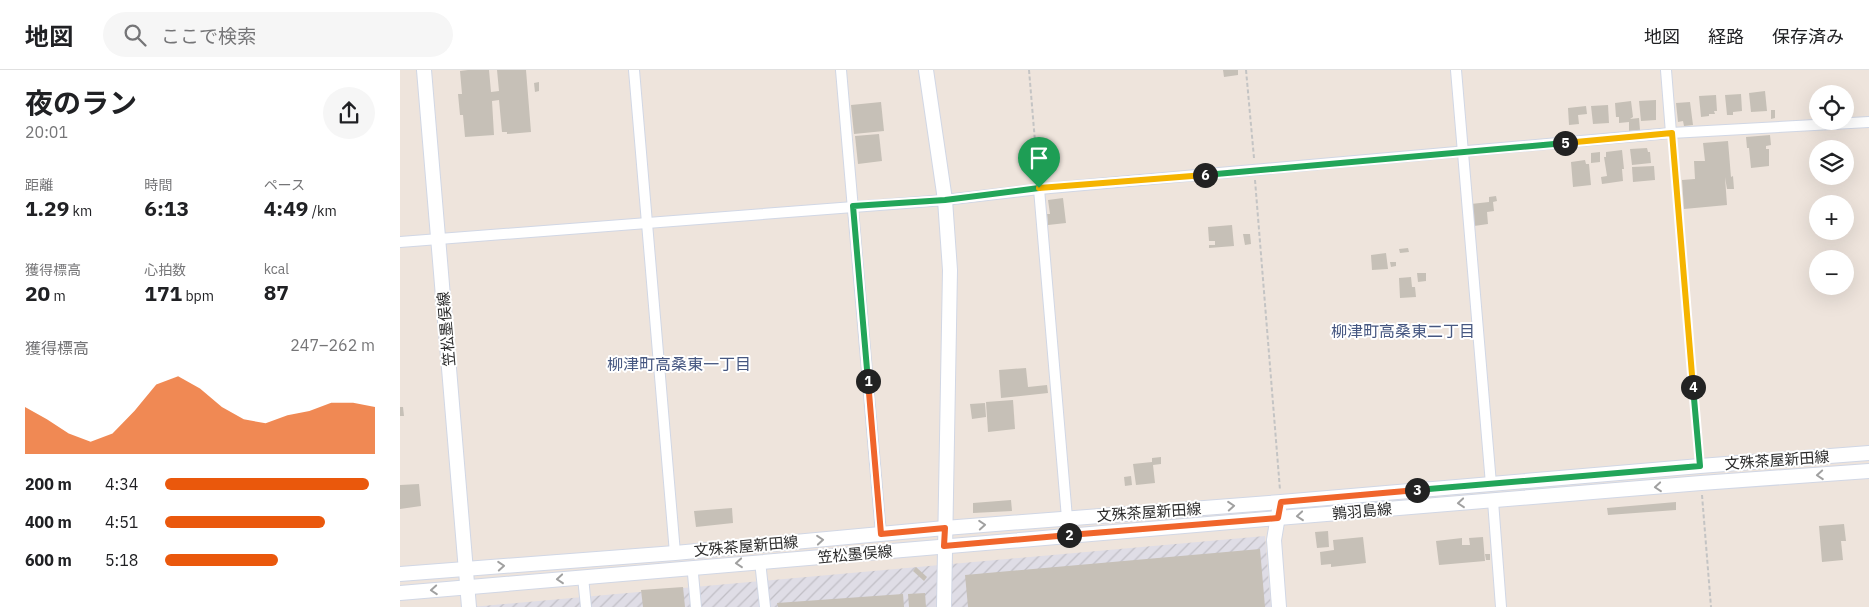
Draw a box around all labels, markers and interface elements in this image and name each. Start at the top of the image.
search box [103,12,453,57]
text: 地図 [25,20,73,52]
icon: search [121,21,149,49]
text: ここで検索 [161,24,256,48]
text: 地図 [1644,25,1680,48]
text: 経路 [1708,25,1744,48]
text: 保存済み [1772,25,1844,48]
text: 夜のラン [25,84,137,121]
map controls [1809,85,1854,295]
button: locate [1809,85,1854,130]
button: share [323,87,375,139]
text: 20:01 [25,122,68,142]
pin: 5 [1552,130,1578,156]
text: 5 [1561,134,1570,152]
pin [1018,137,1060,188]
button: layers [1809,140,1854,185]
icon: arrive [1025,144,1053,172]
pin: 6 [1192,162,1218,188]
text: 6 [1201,166,1210,184]
text: 距離 [25,176,53,194]
text: 時間 [144,176,172,194]
text: ペース [264,176,305,194]
text: 1.29 [25,194,69,222]
text: 6:13 [144,194,189,222]
text: 4:49 [264,194,308,222]
button: + [1809,195,1854,240]
text: km [69,202,92,220]
text: /km [308,202,337,220]
button: − [1809,250,1854,295]
text: kcal [264,260,289,278]
text: 獲得標高 [25,261,81,279]
text: 心拍数 [144,261,186,279]
text: 87 [264,278,289,306]
text: 20 [25,279,50,307]
text: 171 [144,279,182,307]
text: m [50,287,66,305]
text: bpm [182,287,214,305]
street label: 笠松墨俣線 [433,291,459,367]
district label: 柳津町高桑東二丁目 [1331,321,1475,341]
text: 247–262 m [290,335,375,355]
text: 獲得標高 [25,338,89,358]
district label: 柳津町高桑東一丁目 [607,354,751,374]
pin: 1 [856,368,880,394]
text: 1 [864,372,873,390]
pin: 4 [1680,374,1706,400]
text: 4 [1689,378,1698,396]
street label: 文殊茶屋新田線 [1724,447,1830,473]
one-way arrow [1816,469,1824,480]
text: 200 m [25,474,72,494]
text: 4:34 [105,474,138,494]
pin: 3 [1404,478,1430,502]
text: 3 [1413,481,1422,499]
one-way arrow [1654,481,1662,492]
one-way arrow [1457,497,1465,508]
street label: 文殊茶屋新田線 [1096,499,1202,525]
street label: 鶉羽島線 [1331,499,1393,523]
one-way arrow [1227,501,1235,512]
one-way arrow [1295,510,1303,521]
text: 400 m [25,512,72,532]
text: 4:51 [105,512,138,532]
one-way arrow [978,520,986,531]
pin: 2 [1056,522,1082,548]
text: 2 [1065,526,1074,544]
street label: 文殊茶屋新田線 [693,532,799,560]
one-way arrow [816,534,824,545]
street label: 笠松墨俣線 [817,541,893,567]
text: 600 m [25,550,72,570]
text: 5:18 [105,550,138,570]
one-way arrow [735,557,743,568]
one-way arrow [497,561,505,572]
one-way arrow [555,573,563,584]
one-way arrow [429,585,437,596]

